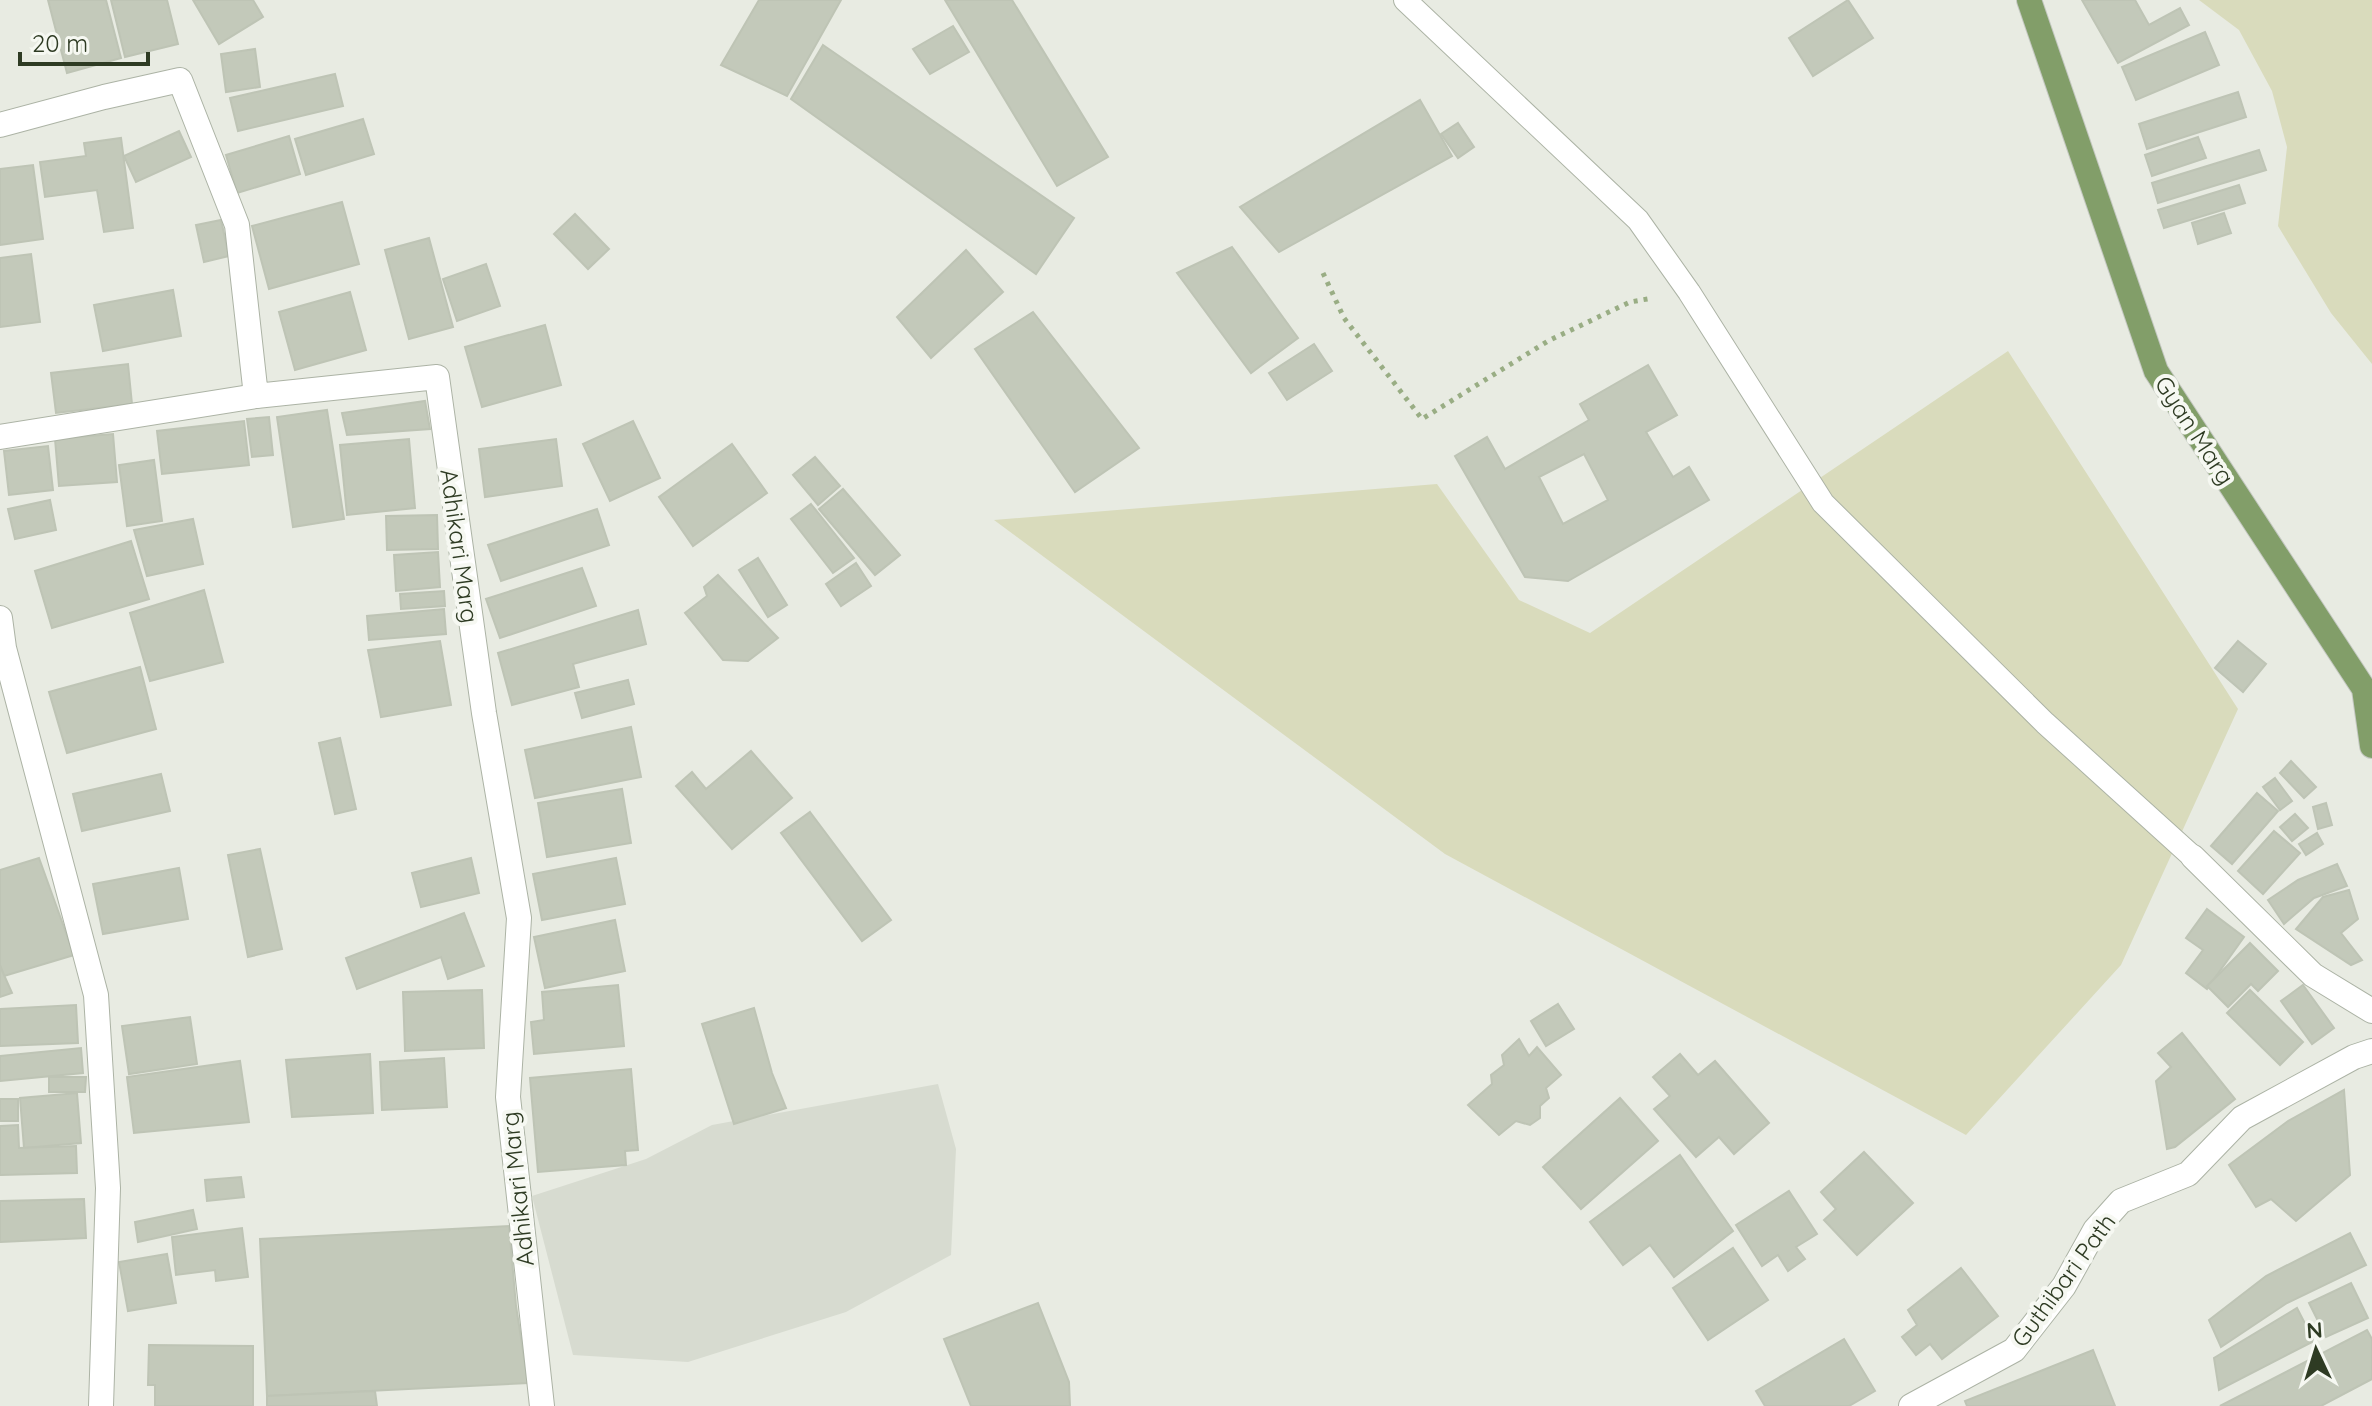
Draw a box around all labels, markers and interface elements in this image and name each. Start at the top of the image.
scale bar [20,16,148,66]
text: 20 m [32,28,88,58]
street label: Gyan Marg [2149,370,2241,490]
street label: Adhikari Marg [434,467,486,625]
street label: Adhikari Marg [494,1110,540,1268]
street label: Guthibari Path [2004,1207,2122,1353]
north arrow [2276,1310,2356,1390]
text: N [2306,1316,2324,1345]

